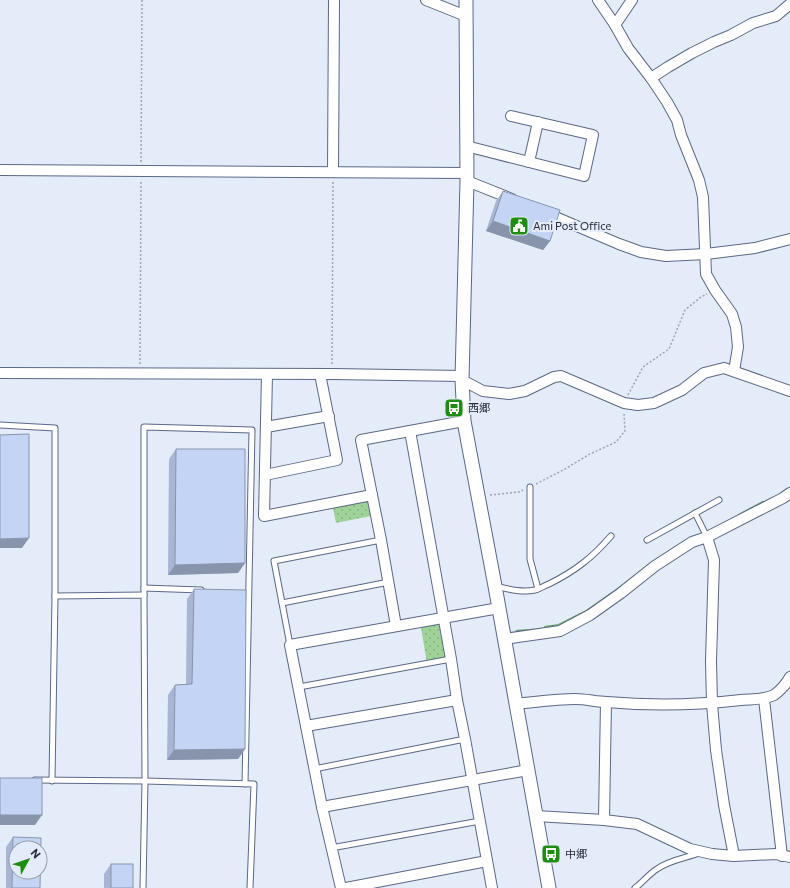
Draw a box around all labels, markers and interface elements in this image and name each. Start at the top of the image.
public building icon: Ami Post Office [508,215,530,237]
place label: Ami Post Office [533,219,612,232]
bus stop icon: 西郷 [443,397,465,419]
place label: 西郷 [468,401,490,414]
north arrow [8,840,48,880]
bus stop icon: 中郷 [540,843,562,865]
text: N [28,846,44,861]
place label: 中郷 [565,847,587,860]

